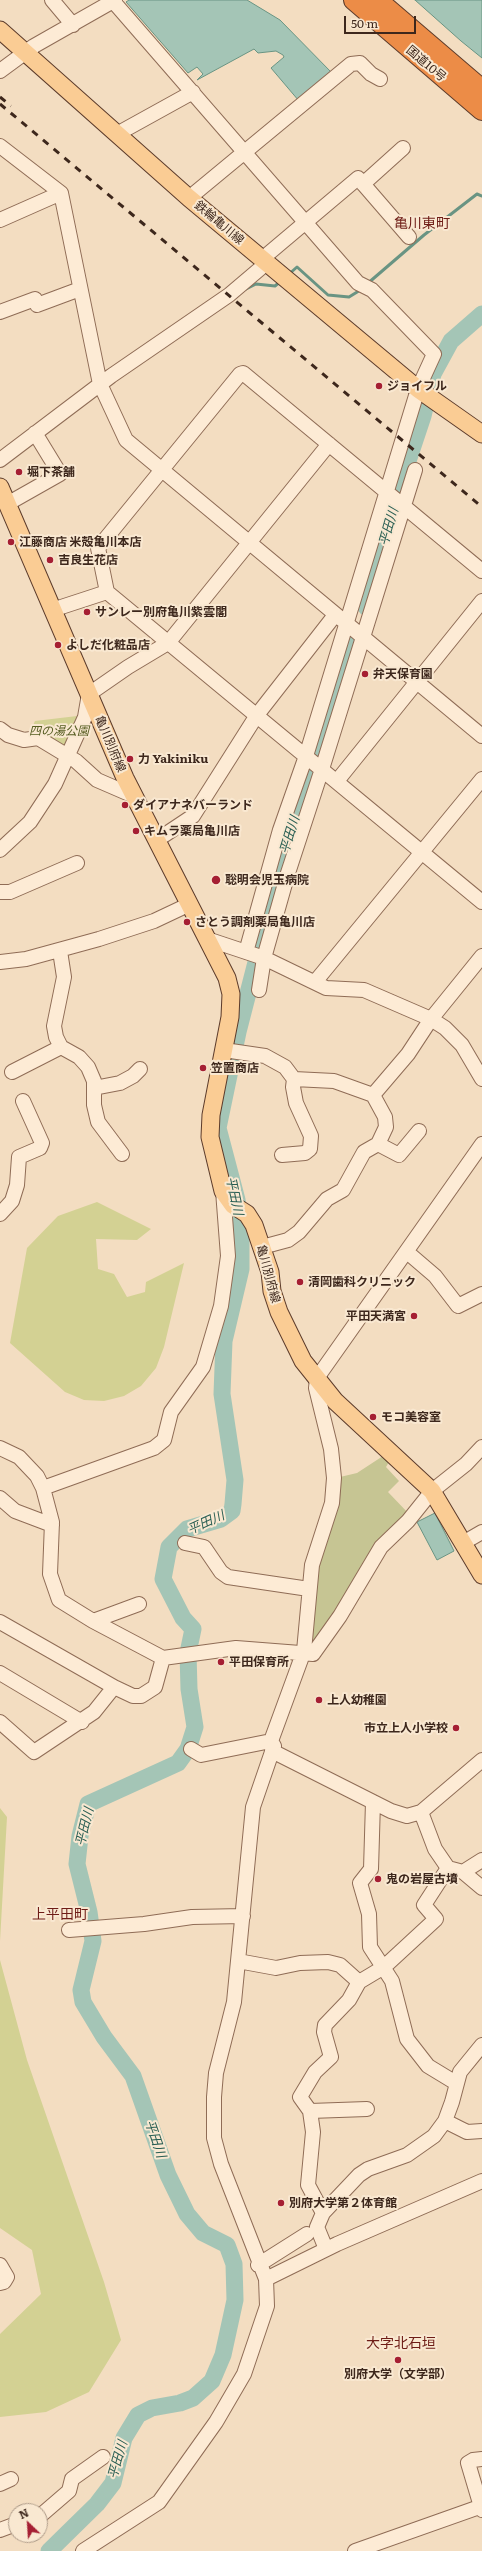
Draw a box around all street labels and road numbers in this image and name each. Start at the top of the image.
street label: 国道10号 [403,43,449,85]
street label: 鉄輪亀川線 [191,198,247,248]
street label: 亀川別府線 [92,714,128,774]
street label: 亀川別府線 [253,1243,283,1305]

